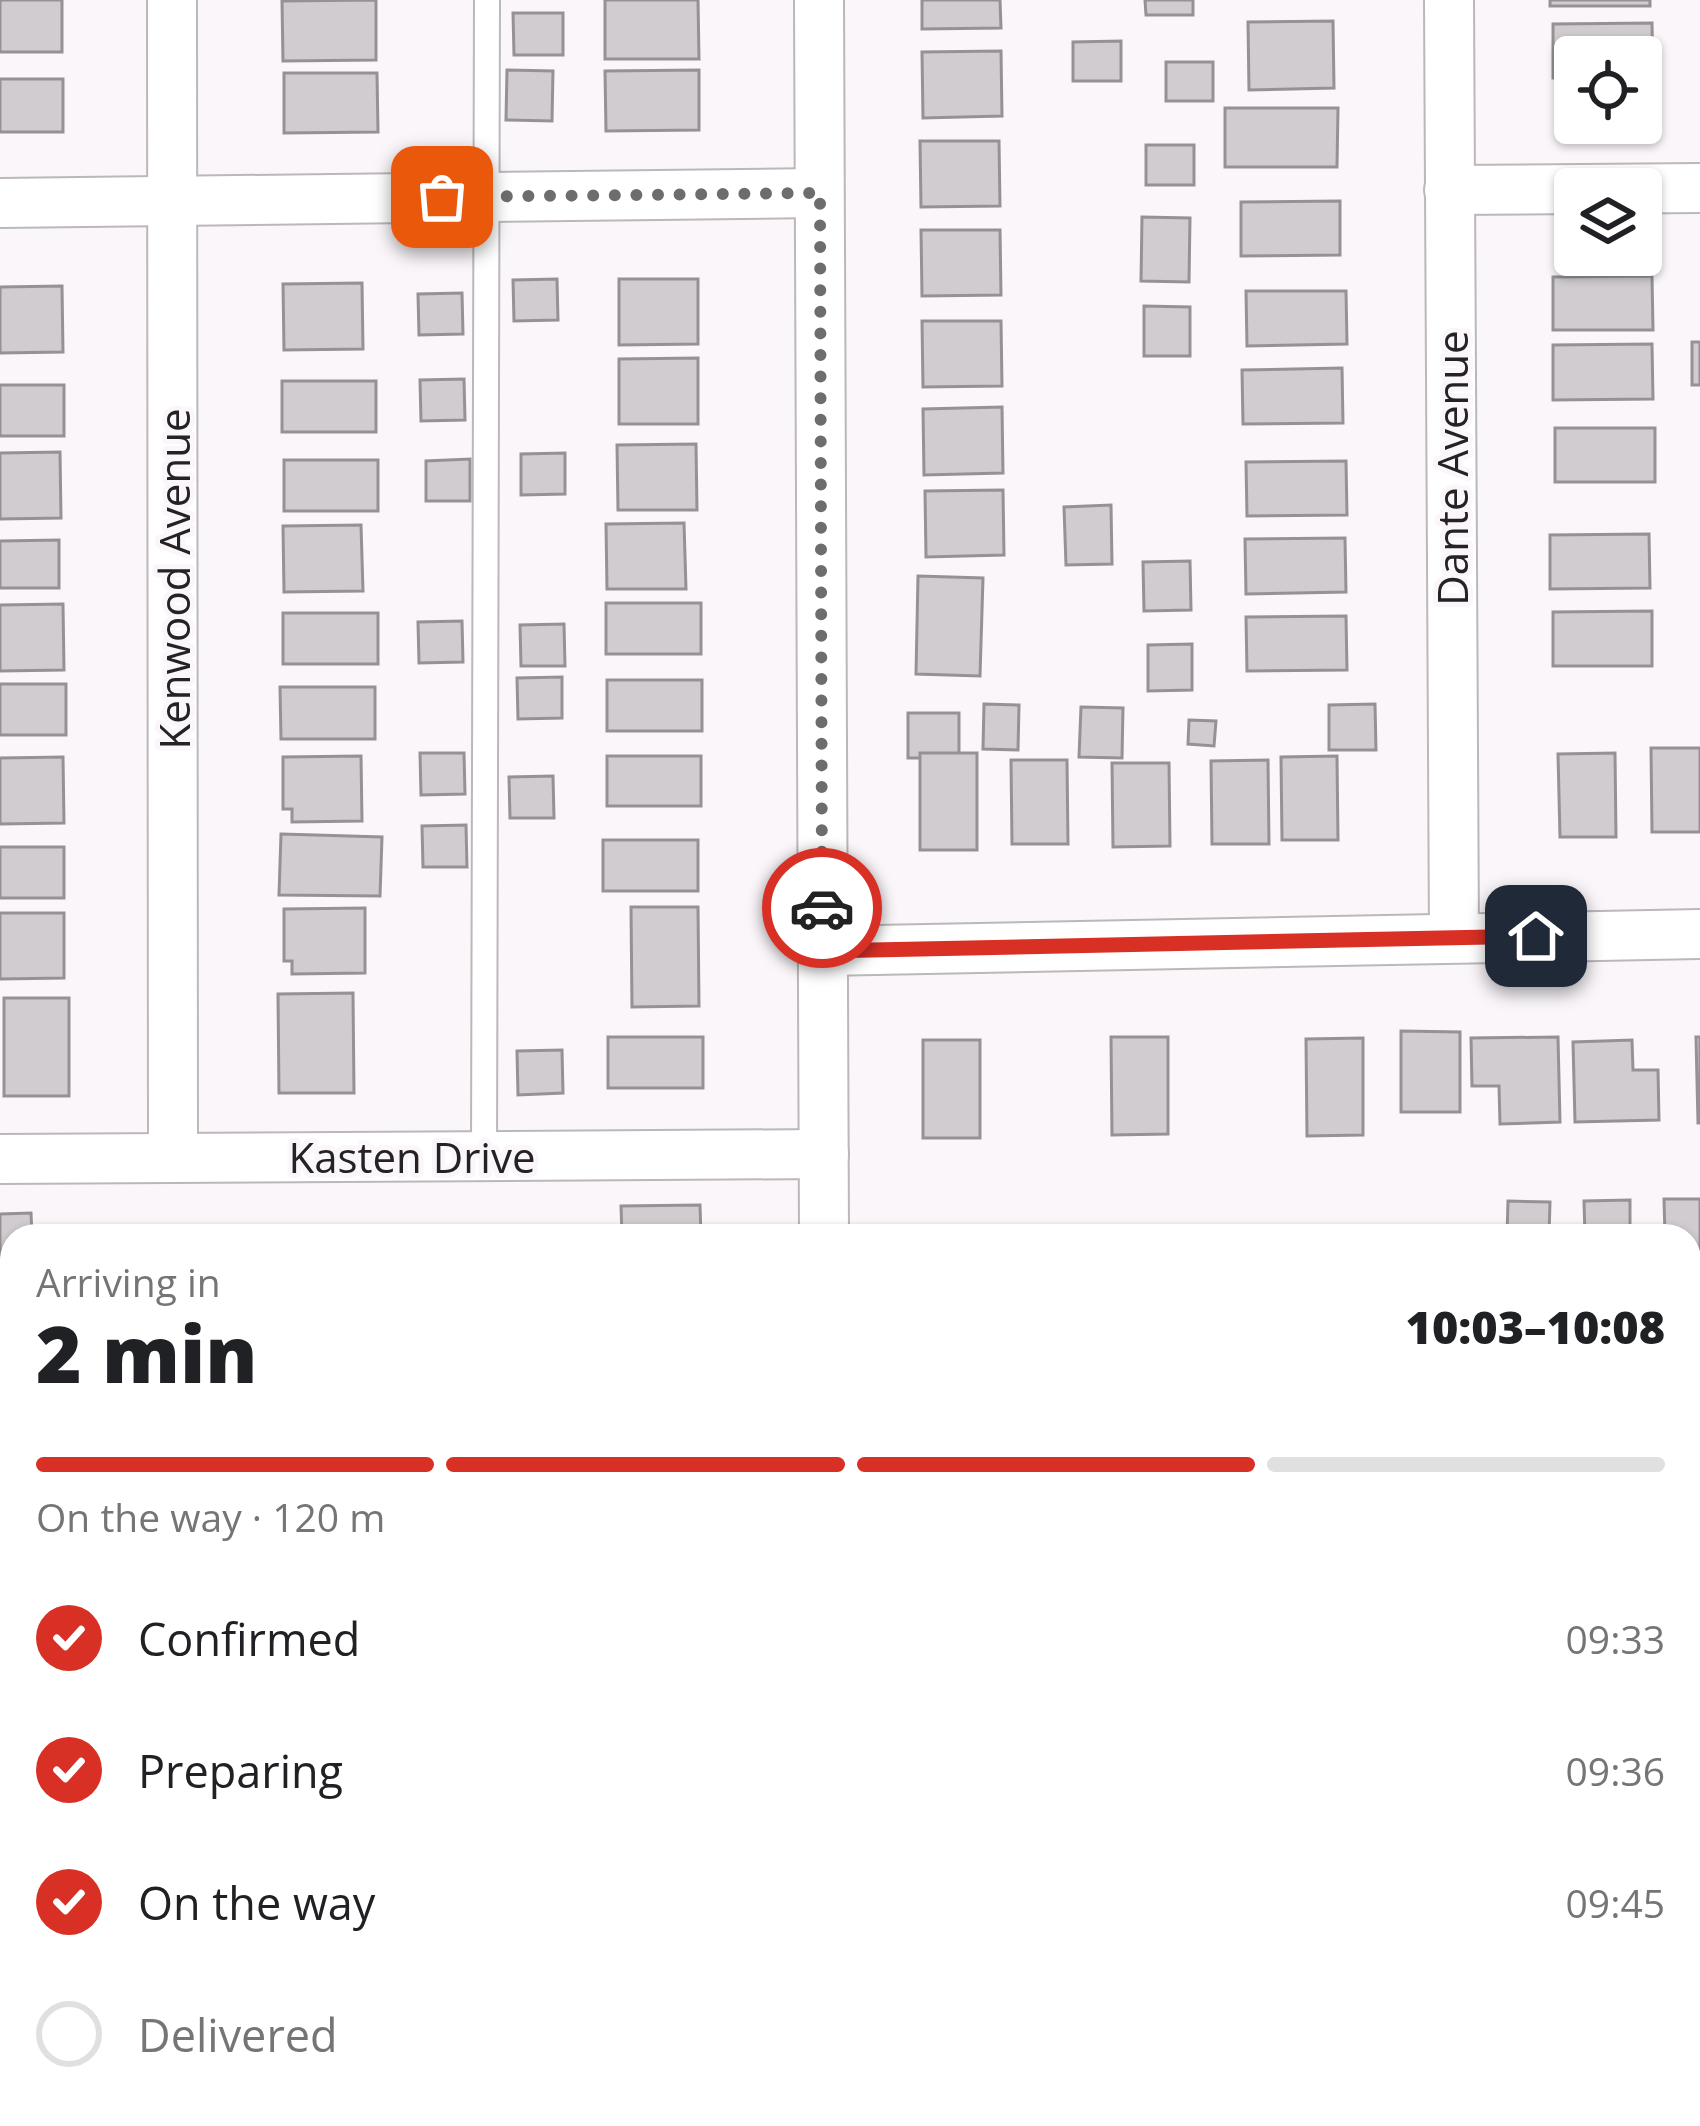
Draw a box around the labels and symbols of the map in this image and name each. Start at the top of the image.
pin [391,146,493,248]
street label: Dante Avenue [1423,330,1480,606]
street label: Kenwood Avenue [145,409,202,749]
courier [762,848,882,968]
pin [1485,885,1587,987]
street label: Kasten Drive [288,1128,536,1185]

